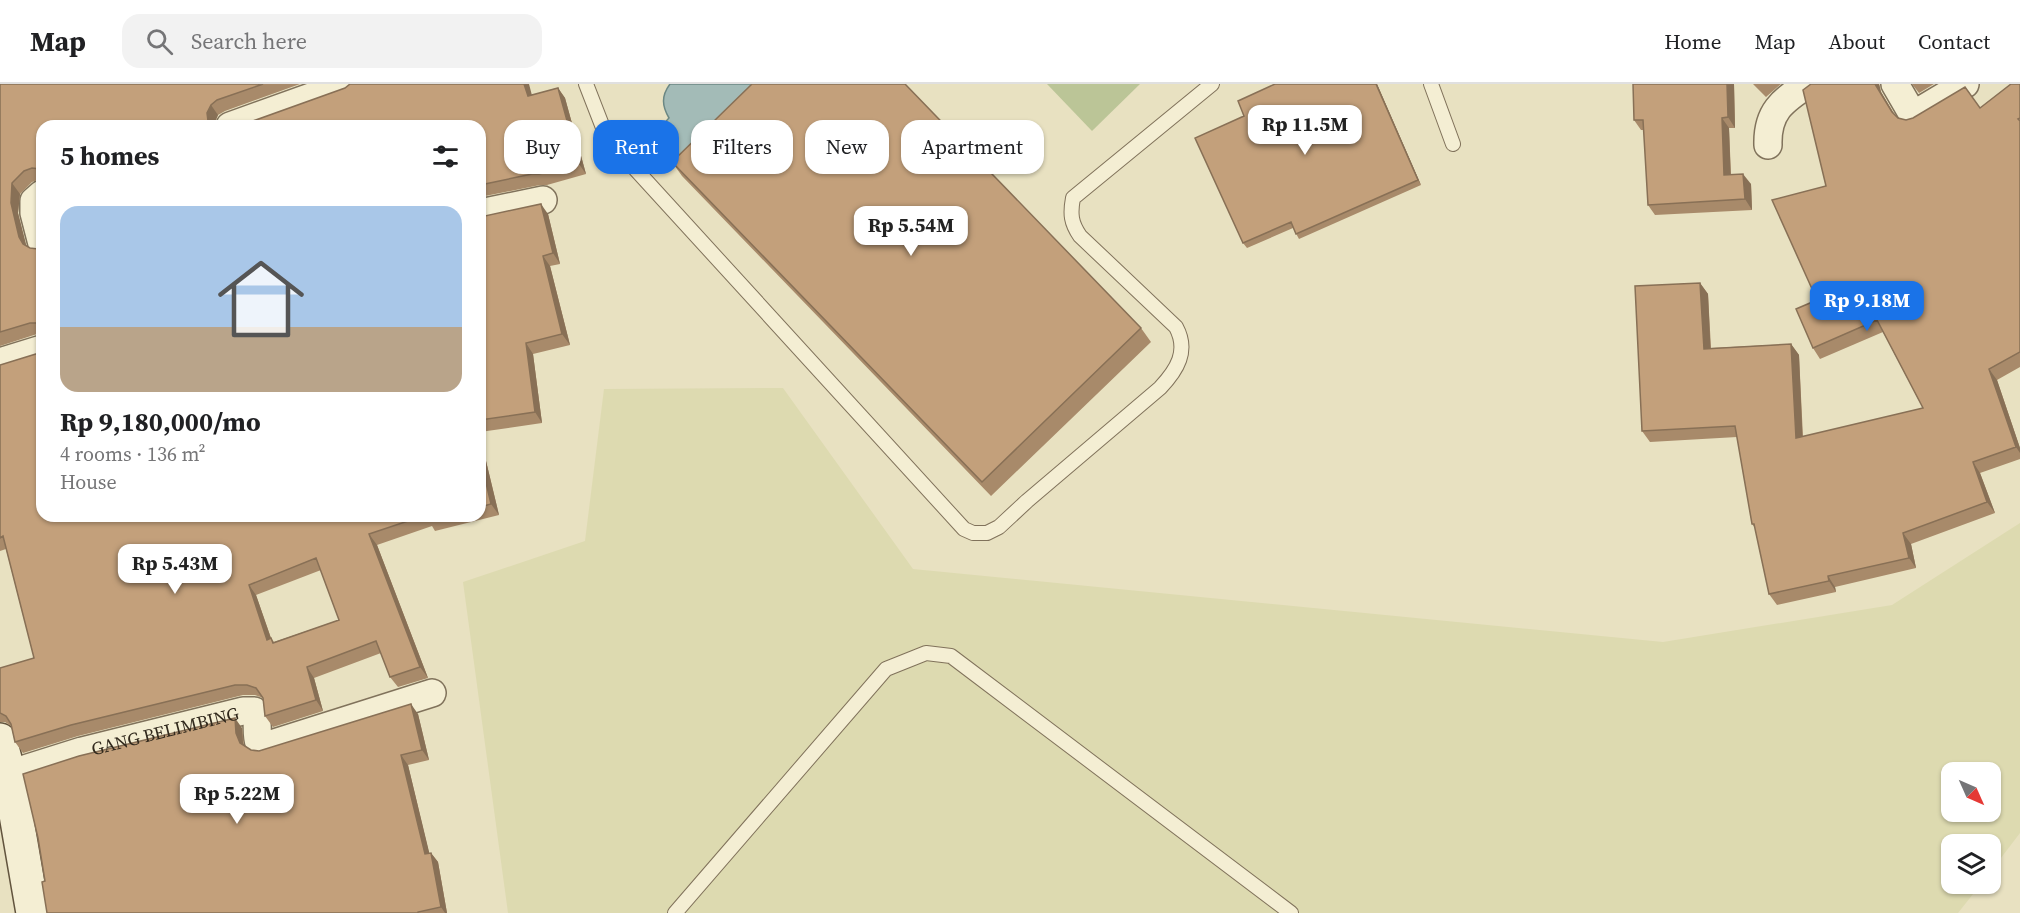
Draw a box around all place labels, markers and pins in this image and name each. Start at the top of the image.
pin: Rp 11.5M [1243,105,1367,156]
pin: Rp 5.54M [849,206,973,257]
pin: Rp 9.18M [1805,281,1929,332]
pin: Rp 5.43M [113,544,237,595]
pin: Rp 5.22M [175,774,299,825]

